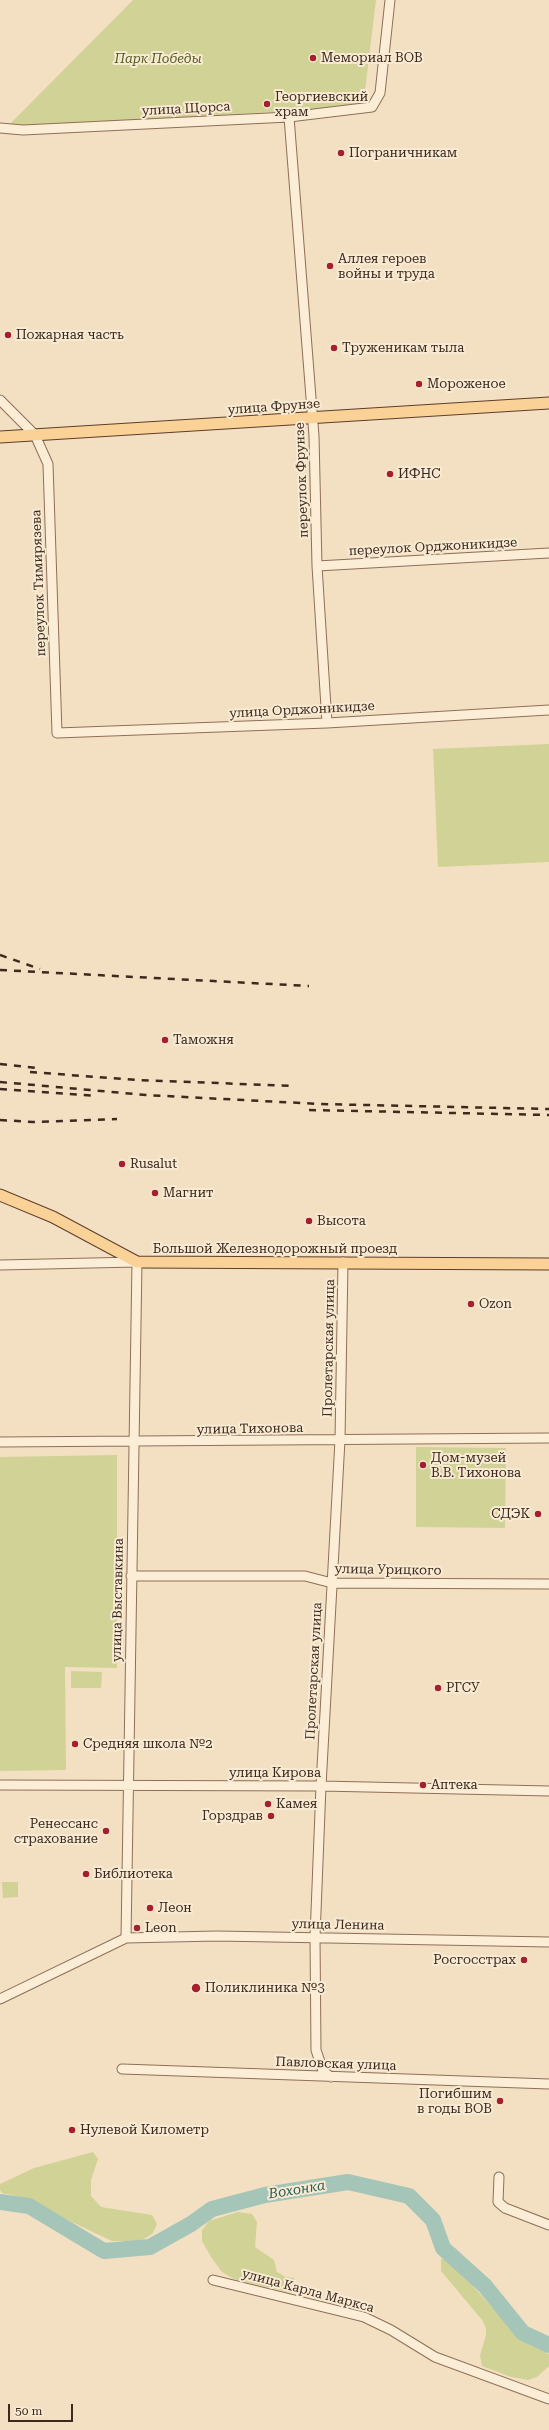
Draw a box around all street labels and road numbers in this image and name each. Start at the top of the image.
street label: улица Щорса [141,99,231,119]
street label: улица Фрунзе [227,396,321,418]
street label: переулок Фрунзе [292,422,312,538]
street label: переулок Тимирязева [29,509,49,657]
street label: переулок Орджоникидзе [348,535,518,559]
street label: улица Орджоникидзе [229,698,375,722]
street label: Большой Железнодорожный проезд [153,1241,397,1257]
street label: Пролетарская улица [320,1279,338,1417]
street label: улица Тихонова [197,1420,303,1438]
street label: улица Выставкина [109,1538,127,1662]
street label: улица Урицкого [334,1561,442,1579]
street label: Пролетарская улица [303,1602,325,1740]
street label: улица Кирова [229,1765,321,1781]
street label: улица Ленина [291,1916,385,1934]
street label: Павловская улица [275,2054,397,2074]
street label: улица Карла Маркса [240,2266,376,2316]

